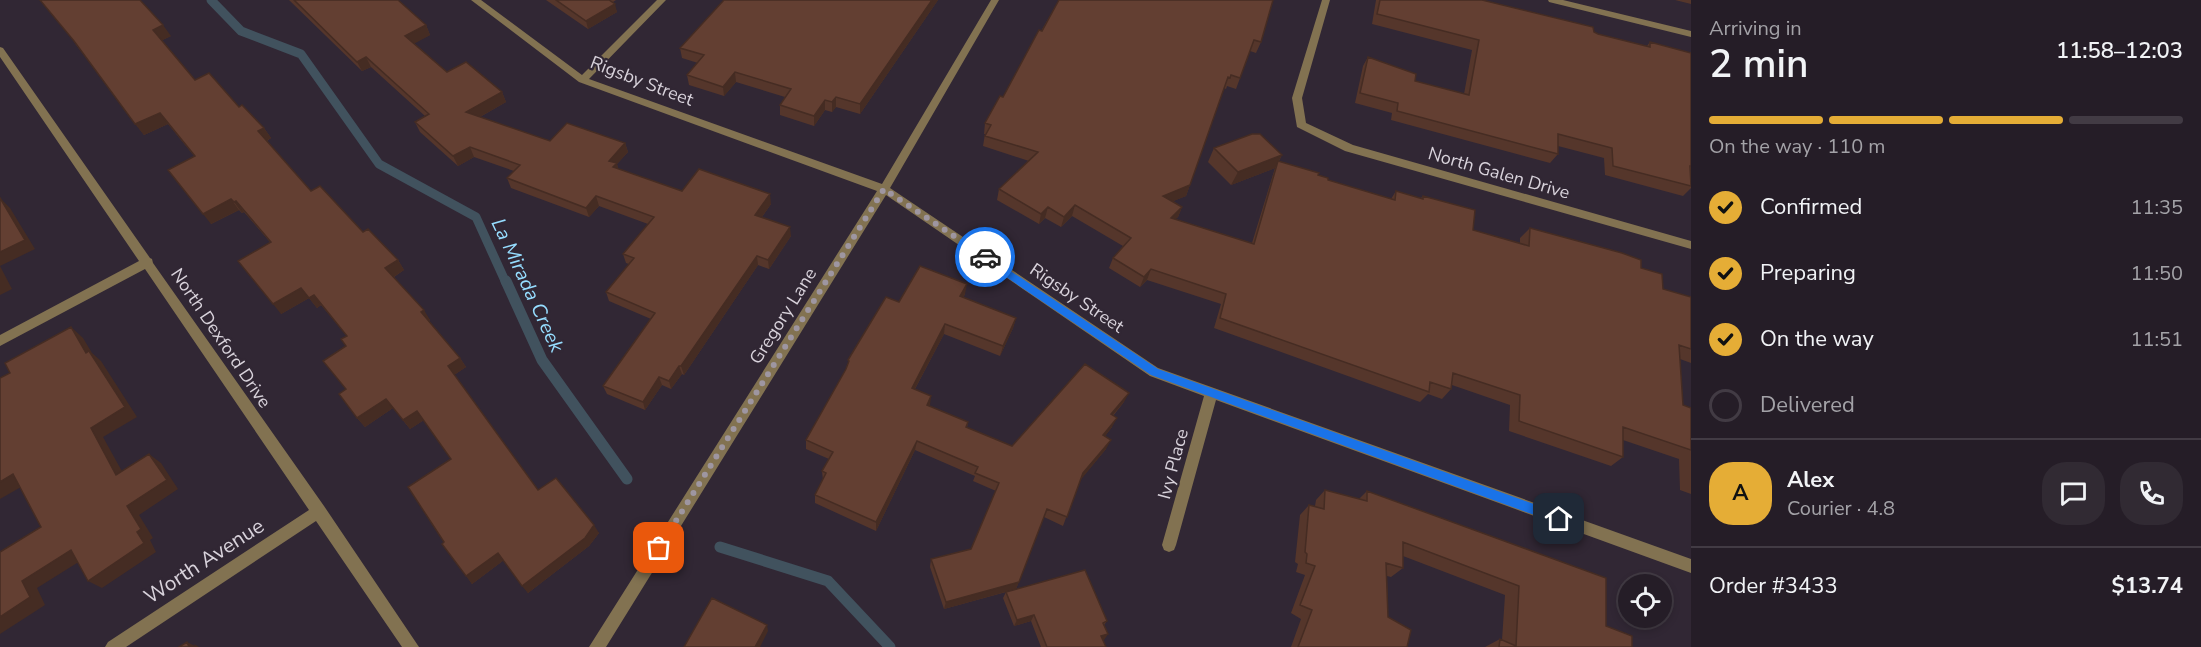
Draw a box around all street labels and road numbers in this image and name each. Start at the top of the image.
street label: Rigsby Street [587,50,698,112]
street label: North Galen Drive [1425,141,1573,205]
street label: Rigsby Street [1025,258,1129,339]
street label: North Dexford Drive [165,263,277,413]
street label: Gregory Lane [744,263,822,369]
street label: Ivy Place [1152,426,1194,502]
street label: Worth Avenue [139,512,269,610]

